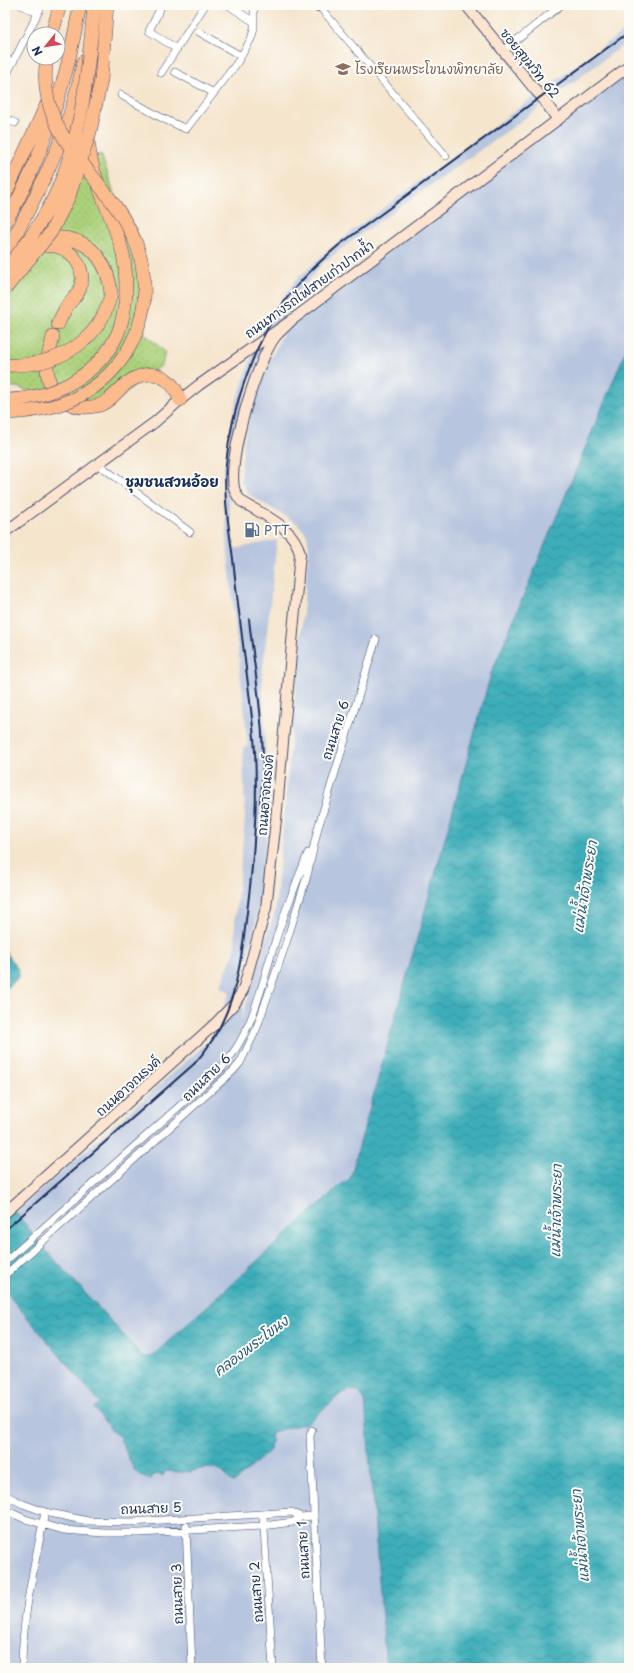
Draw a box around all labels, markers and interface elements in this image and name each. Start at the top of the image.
street label: ซอยสุขุมวิท 62 [496,24,564,102]
north arrow [26,26,66,66]
text: N [27,43,46,59]
place label: โรงเรียนพระโขนงพิทยาลัย [355,59,504,78]
school or university icon: โรงเรียนพระโขนงพิทยาลัย [334,60,352,78]
street label: ถนนทางรถไฟสายเก่าปากน้ำ [239,234,377,342]
district label: ชุมชนสวนอ้อย [125,471,219,493]
place label: PTT [264,520,290,539]
fuel station icon: PTT [243,521,261,539]
street label: ถนนสาย 6 [316,698,353,762]
street label: ถนนอาจณรงค์ [251,753,278,836]
water label: แม่น้ำเจ้าพระยา [565,838,602,935]
street label: ถนนสาย 6 [177,1049,234,1105]
street label: ถนนอาจณรงค์ [91,1051,164,1120]
water label: แม่น้ำเจ้าพระยา [542,1163,567,1258]
water label: คลองพระโขนง [209,1310,293,1381]
water label: แม่น้ำเจ้าพระยา [563,1488,594,1584]
street label: ถนนสาย 5 [120,1497,182,1518]
street label: ถนนสาย 1 [291,1520,314,1580]
street label: ถนนสาย 2 [244,1561,267,1623]
street label: ถนนสาย 3 [166,1563,187,1625]

